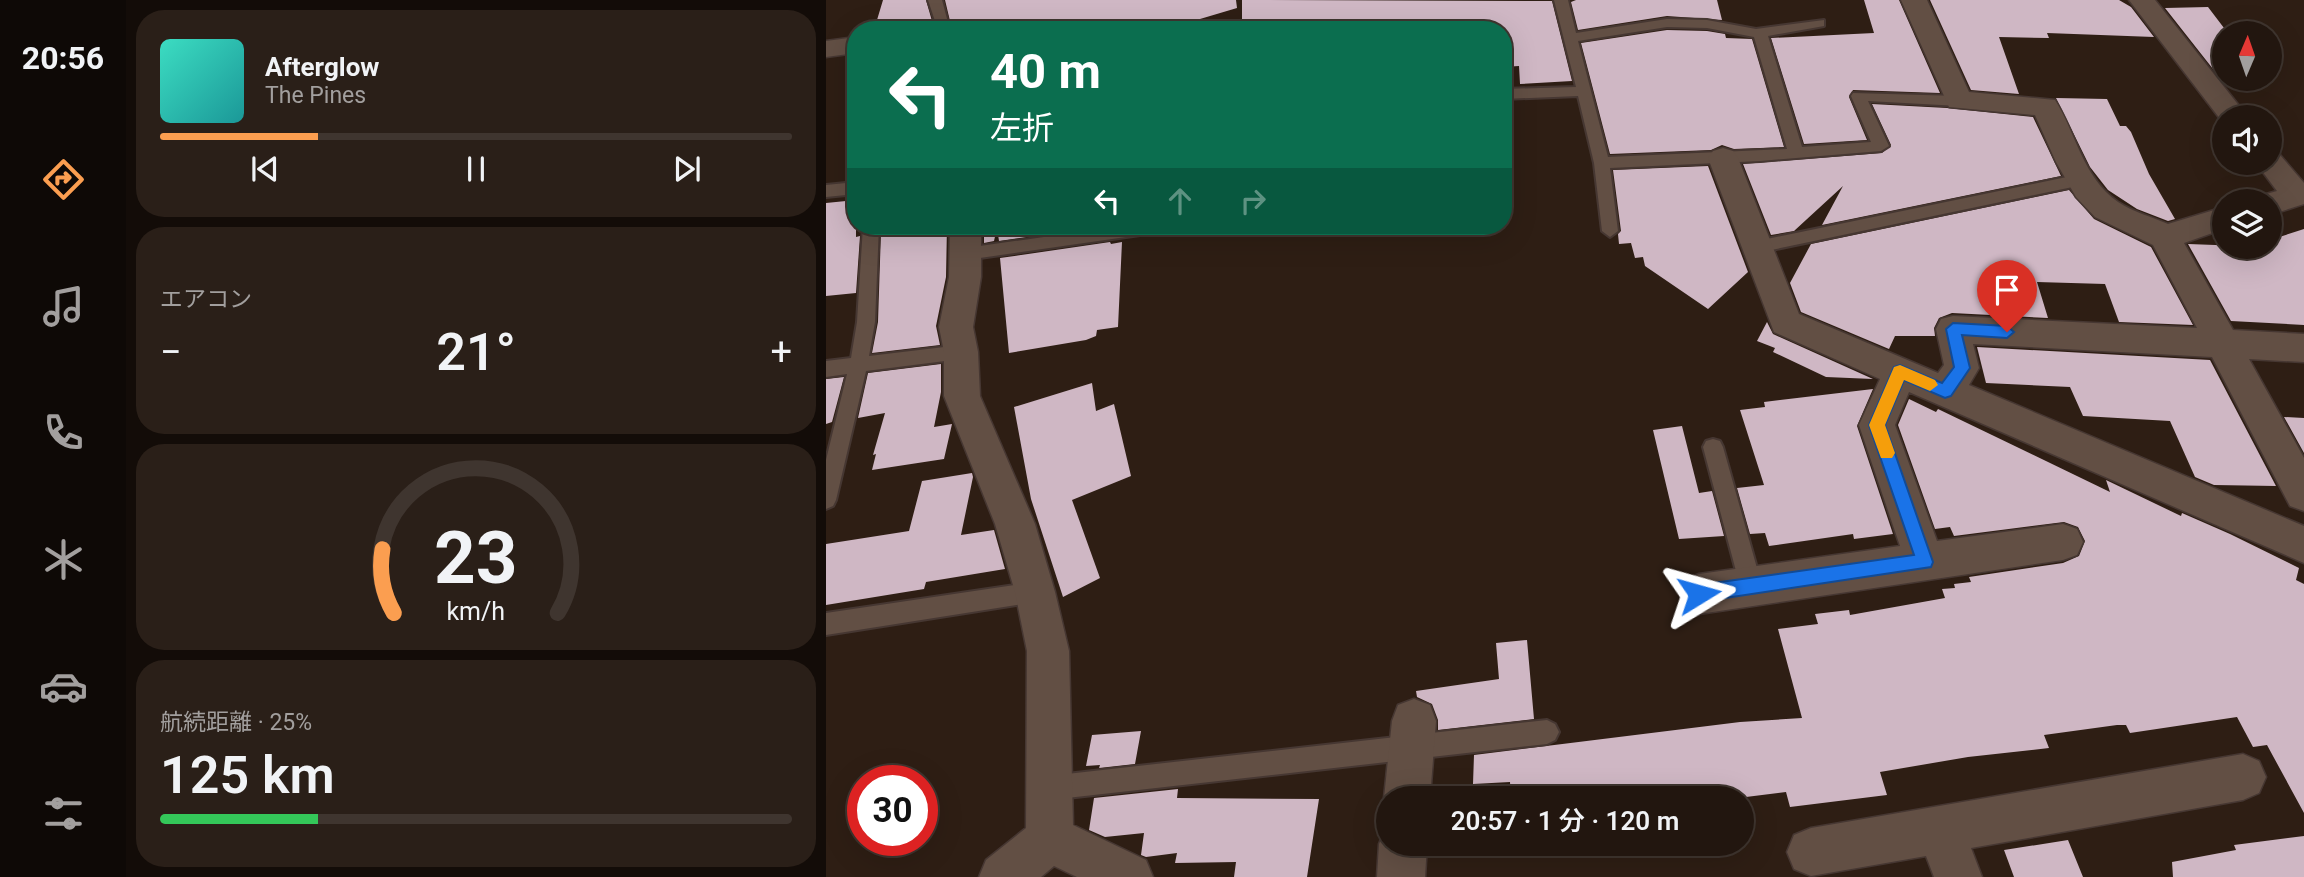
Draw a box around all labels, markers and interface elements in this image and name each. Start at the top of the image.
north arrow [2212,21,2282,91]
map controls [2212,21,2282,259]
text: 20:56 [22,39,104,77]
text: 40 m [990,43,1101,100]
icon: left [875,49,966,140]
text: Afterglow [265,52,379,82]
text: The Pines [265,82,366,109]
button: sound [2212,105,2282,175]
text: 左折 [990,109,1054,147]
icon: previous [246,150,284,188]
icon: pause [457,150,495,188]
icon: next [668,150,706,188]
icon: directions [39,155,88,204]
icon: left [1088,182,1126,220]
icon: ahead [1161,182,1199,220]
icon: right [1234,182,1272,220]
button: layers [2212,189,2282,259]
pin [1977,260,2037,332]
icon: arrive [1988,271,2026,309]
icon: music [39,282,88,331]
text: エアコン [160,286,252,313]
text: 21° [436,322,516,383]
text: − [160,330,182,374]
text: + [770,330,792,374]
icon: phone [39,408,88,457]
text: 23 [434,515,518,601]
icon: climate [39,535,88,584]
position arrow [1662,557,1736,631]
text: km/h [447,597,505,626]
icon: car [39,662,88,711]
text: 航続距離 · 25% [160,709,312,736]
text: 125 km [160,745,335,806]
speed limit sign: 30 [847,765,938,856]
icon: filters [39,789,88,838]
text: 20:57 · 1 分 · 120 m [1451,806,1679,836]

